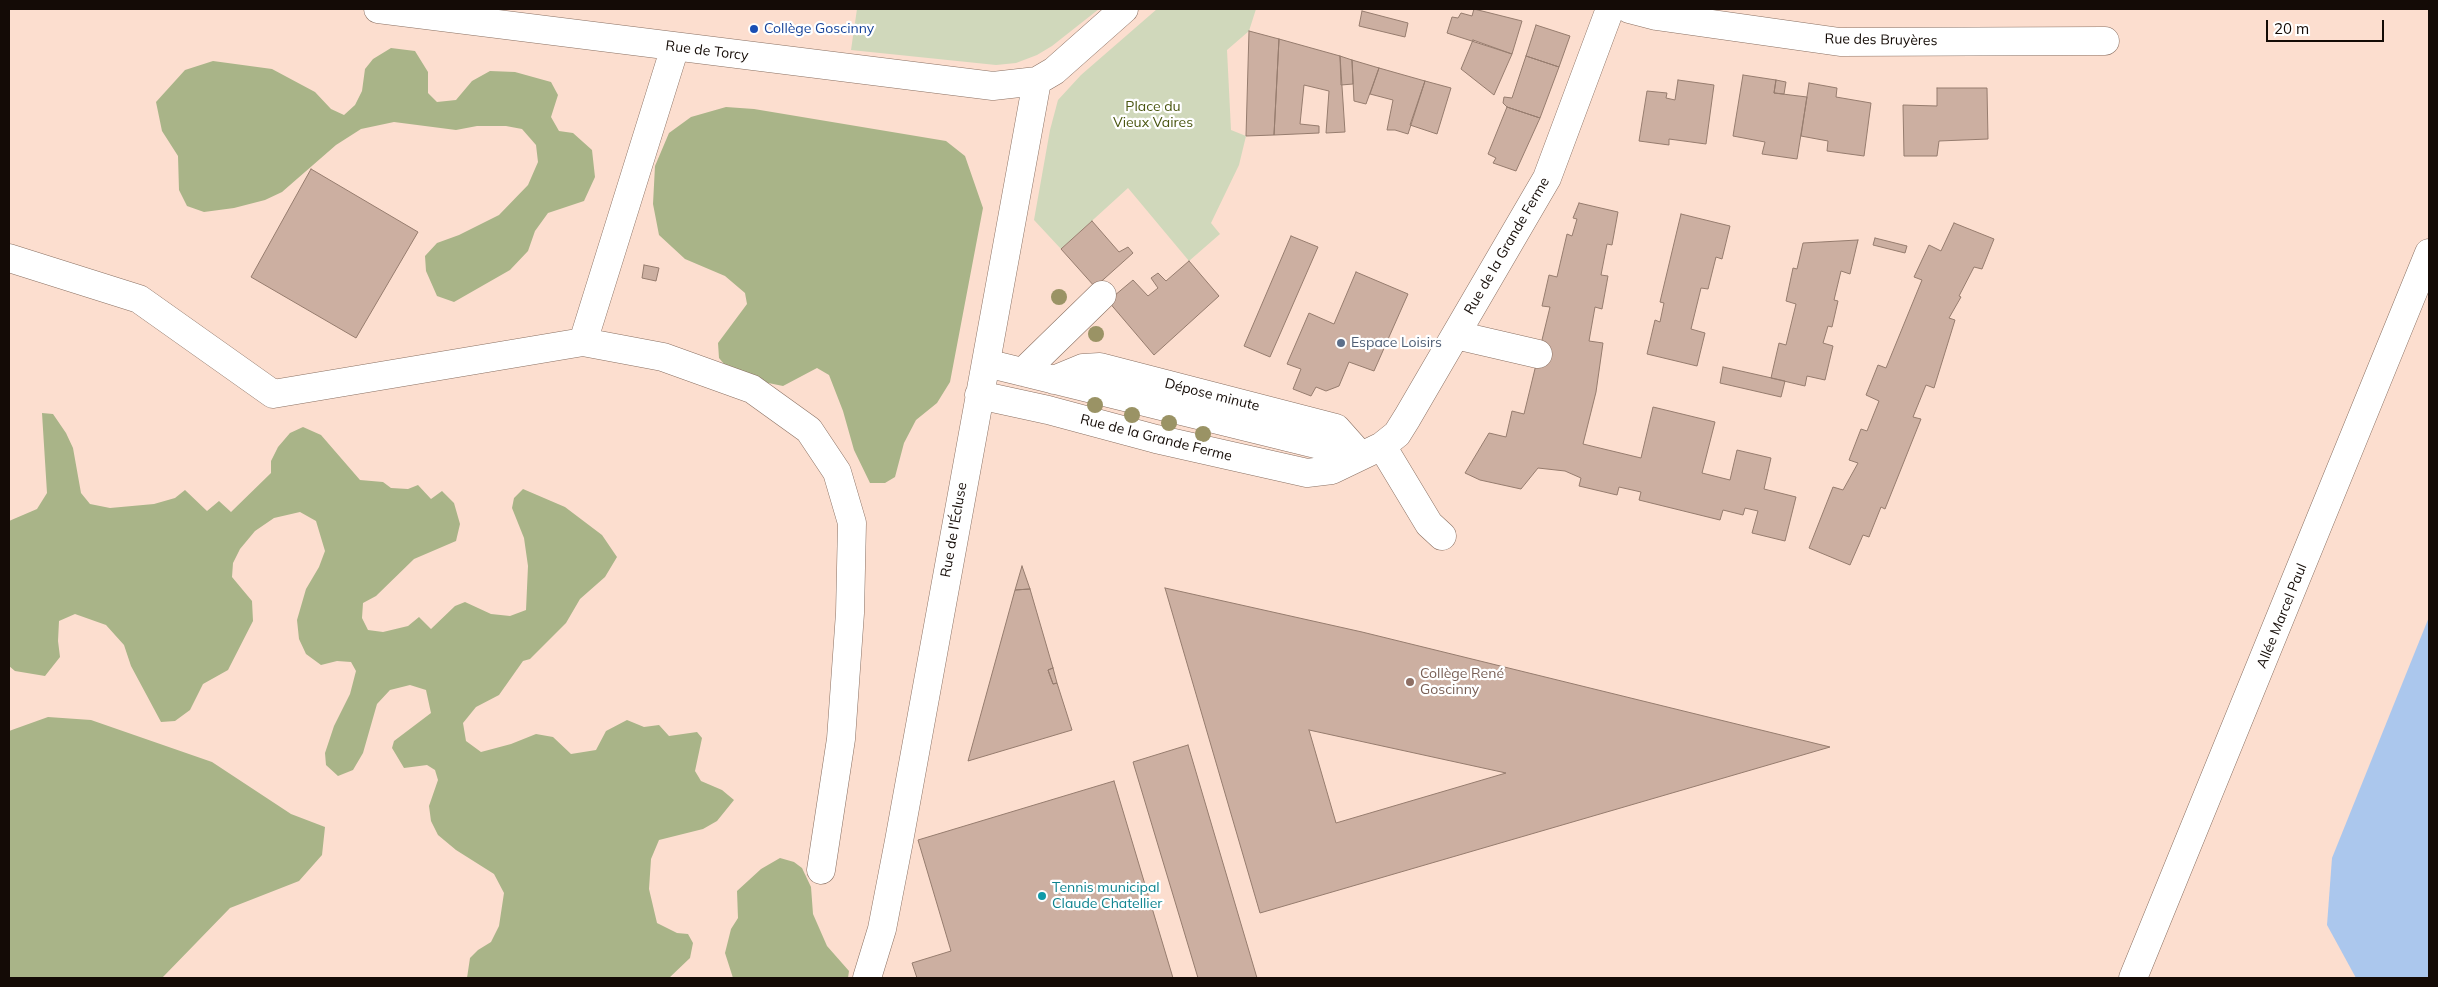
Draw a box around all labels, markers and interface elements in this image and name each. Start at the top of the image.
scale bar [2268,10,2386,42]
text: 20 m [2274,19,2309,38]
place label: Collège Goscinny [764,21,874,37]
marker: Collège Goscinny [748,23,760,35]
street label: Rue des Bruyères [1824,31,1938,49]
street label: Rue de Torcy [665,38,749,64]
park label: Place du Vieux Vaires [1113,99,1193,132]
street label: Rue de la Grande Ferme [1461,174,1553,318]
place label: Espace Loisirs [1351,335,1442,351]
marker: Espace Loisirs [1335,337,1347,349]
street label: Dépose minute [1163,375,1261,415]
street label: Rue de la Grande Ferme [1078,411,1234,465]
street label: Rue de l'Écluse [937,481,971,579]
street label: Allée Marcel Paul [2253,561,2311,671]
place label: Collège René Goscinny [1420,666,1504,699]
marker: Collège René Goscinny [1404,676,1416,688]
place label: Tennis municipal Claude Chatellier [1052,880,1162,912]
marker: Tennis municipal Claude Chatellier [1036,890,1048,902]

